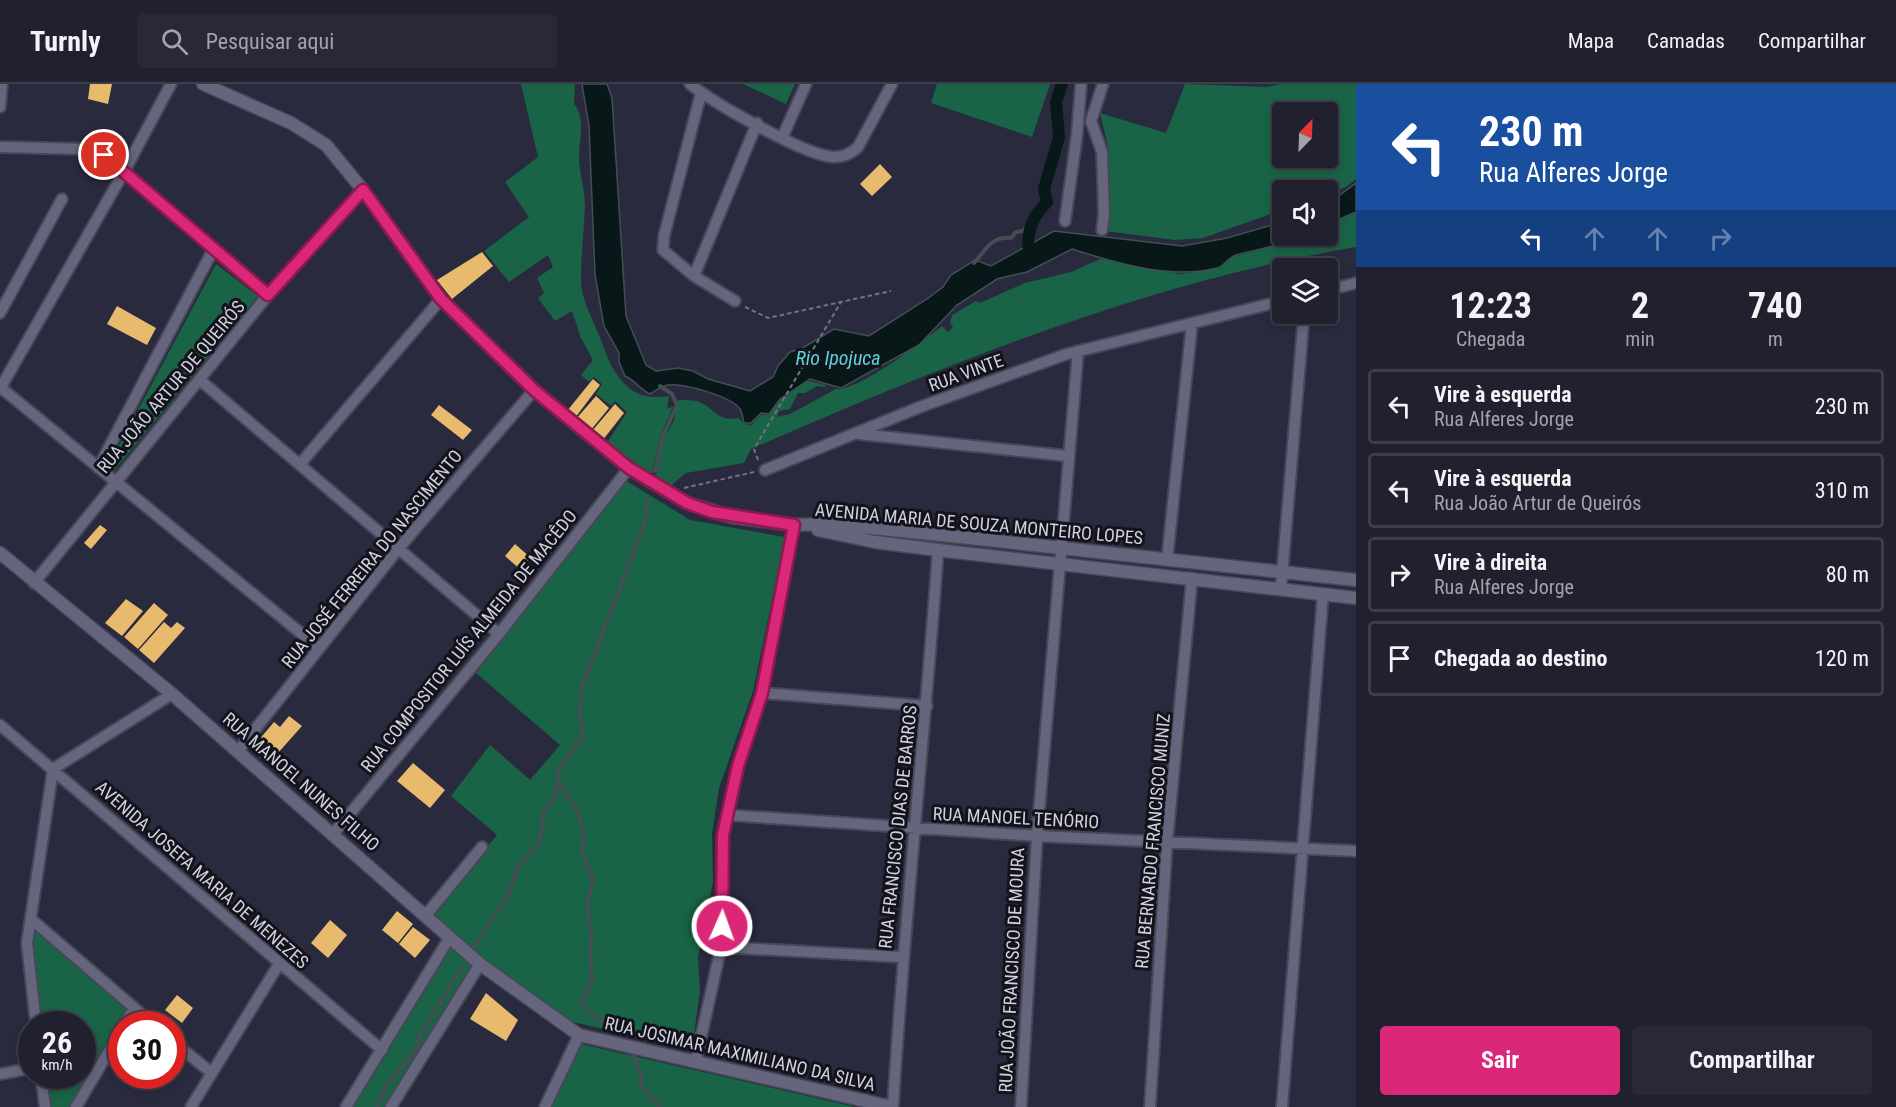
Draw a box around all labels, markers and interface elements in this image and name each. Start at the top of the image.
search box [137,14,557,68]
text: Turnly [30,25,101,58]
icon: search [158,25,191,58]
text: Pesquisar aqui [206,29,334,54]
text: Mapa [1568,29,1614,53]
text: Camadas [1647,29,1725,53]
text: Compartilhar [1758,29,1866,53]
north arrow [1272,102,1338,168]
map controls [1272,102,1338,324]
text: 230 m [1479,107,1584,156]
icon: left [1380,108,1458,186]
pin [78,129,129,180]
icon: arrive [87,138,120,171]
text: Rua Alferes Jorge [1479,157,1668,189]
button: sound [1272,180,1338,246]
icon: left [1515,222,1548,255]
icon: ahead [1578,222,1611,255]
icon: ahead [1641,222,1674,255]
icon: right [1704,222,1737,255]
button: layers [1272,258,1338,324]
text: 12:23 [1449,285,1532,327]
text: 2 [1631,285,1649,327]
text: 740 [1748,285,1803,327]
street label: RUA JOÃO ARTUR DE QUEIRÓS [92,296,249,477]
text: Chegada [1456,327,1525,351]
text: min [1625,327,1655,351]
text: m [1768,327,1783,351]
water label: Rio Ipojuca [795,346,881,370]
street label: RUA VINTE [926,349,1006,396]
text: Vire à esquerda [1434,382,1572,407]
icon: left [1383,390,1416,423]
text: 230 m [1815,394,1869,419]
text: Rua Alferes Jorge [1434,407,1574,431]
street label: RUA JOSÉ FERREIRA DO NASCIMENTO [277,445,466,672]
text: Vire à esquerda [1434,466,1572,491]
icon: left [1383,474,1416,507]
text: 310 m [1815,478,1869,503]
text: Rua João Artur de Queirós [1434,491,1641,515]
street label: AVENIDA MARIA DE SOUZA MONTEIRO LOPES [814,499,1144,548]
street label: RUA COMPOSITOR LUÍS ALMEIDA DE MACÊDO [356,505,581,776]
text: Vire à direita [1434,550,1547,575]
icon: right [1383,558,1416,591]
text: 80 m [1826,562,1869,587]
text: Rua Alferes Jorge [1434,575,1574,599]
icon: arrive [1383,642,1416,675]
text: Chegada ao destino [1434,646,1608,671]
text: 120 m [1815,646,1869,671]
street label: RUA FRANCISCO DIAS DE BARROS [874,704,921,950]
street label: RUA MANOEL NUNES FILHO [219,708,384,855]
street label: RUA BERNARDO FRANCISCO MUNIZ [1131,712,1174,970]
street label: AVENIDA JOSEFA MARIA DE MENEZES [92,777,313,973]
street label: RUA MANOEL TENÓRIO [932,803,1100,832]
street label: RUA JOÃO FRANCISCO DE MOURA [995,846,1028,1093]
position arrow [690,894,754,958]
speed limit sign: 30 [108,1011,186,1089]
street label: RUA JOSIMAR MAXIMILIANO DA SILVA [603,1012,878,1095]
text: 26 [42,1025,72,1060]
button: Sair [1380,1026,1620,1095]
button: Compartilhar [1632,1026,1872,1095]
text: km/h [42,1056,72,1074]

